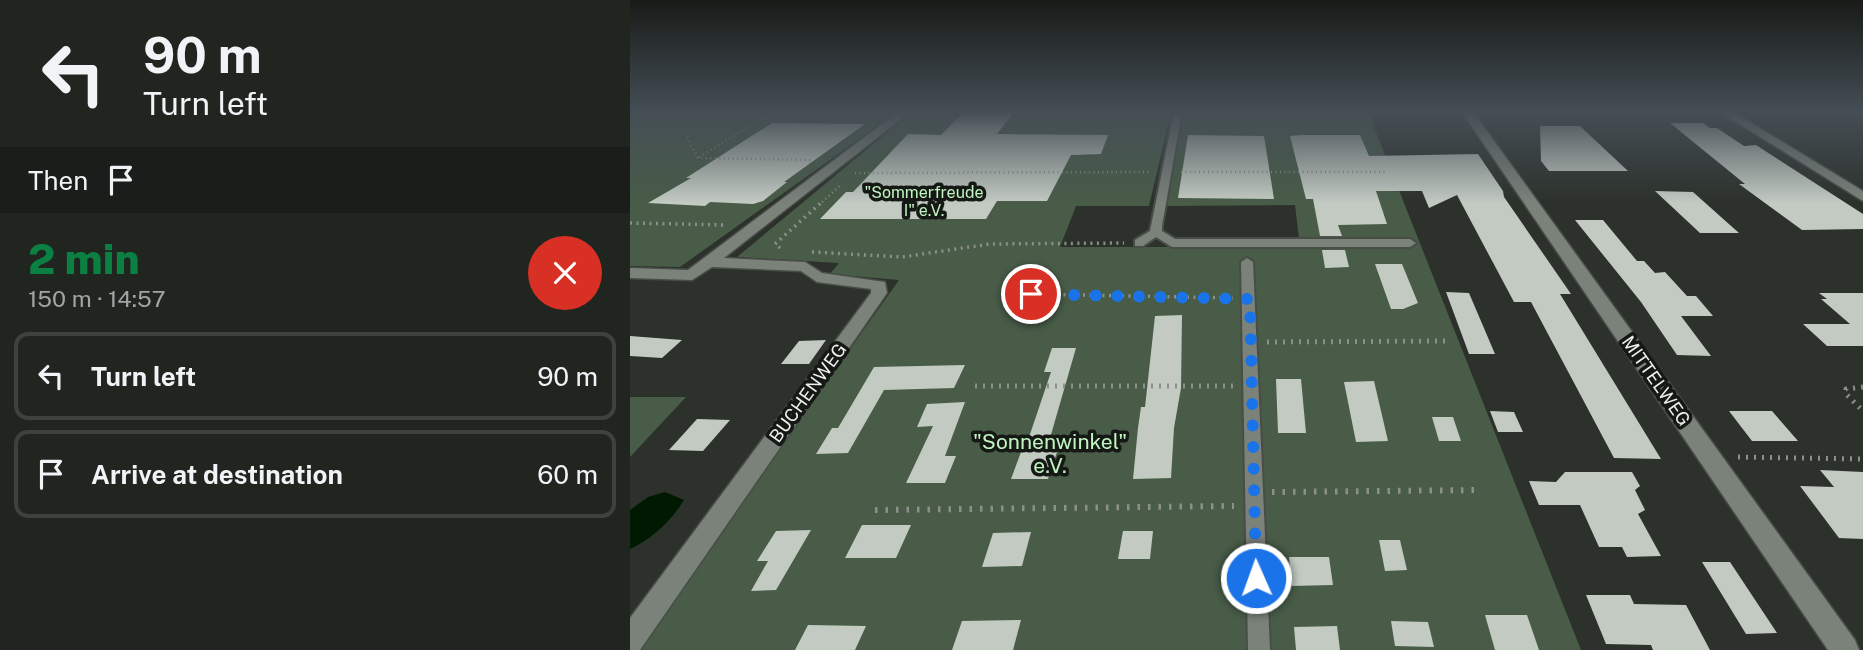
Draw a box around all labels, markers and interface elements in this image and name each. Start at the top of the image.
text: 90 m [143,26,262,84]
icon: left [28,28,119,119]
text: Turn left [143,85,268,122]
icon: arrive [102,161,140,199]
text: Then [28,165,88,196]
park label: "Sommerfreude I" e.V. [864,183,984,220]
text: 2 min [28,234,140,283]
button: close [528,236,602,310]
pin [1001,264,1061,324]
icon: arrive [1012,275,1050,313]
text: 150 m · 14:57 [28,285,166,312]
street label: MITTELWEG [1618,332,1695,430]
street label: BUCHENWEG [765,339,851,446]
icon: left [32,357,70,395]
text: Turn left [91,361,196,392]
text: 90 m [537,361,598,392]
park label: "Sonnenwinkel" e.V. [973,429,1127,478]
icon: arrive [32,455,70,493]
text: Arrive at destination [91,459,343,490]
text: 60 m [537,459,598,490]
position arrow [1219,541,1293,615]

